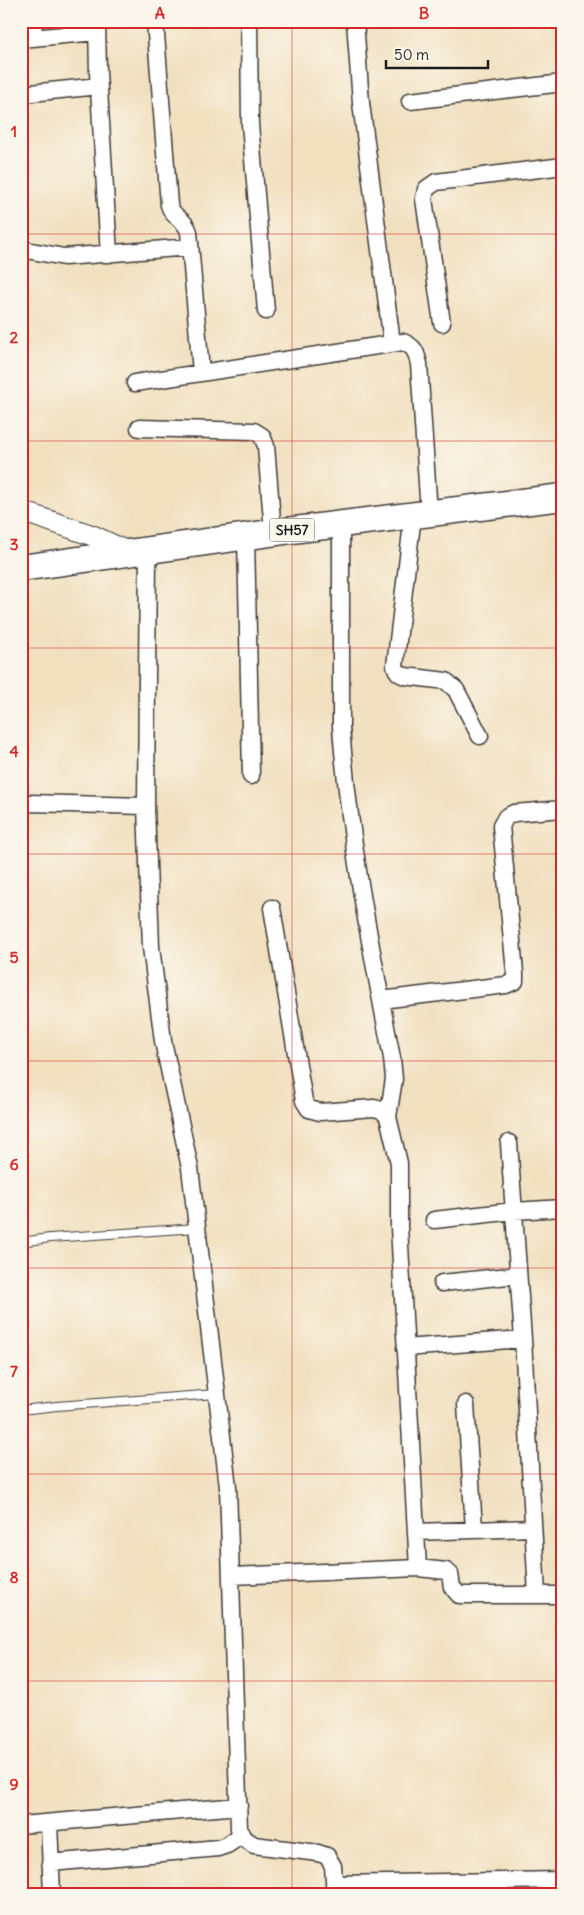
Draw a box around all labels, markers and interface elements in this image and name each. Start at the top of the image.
text: A [155,3,165,23]
text: B [419,3,430,23]
scale bar [386,38,489,70]
text: 50 m [394,45,429,64]
text: 1 [11,121,17,141]
text: 2 [10,327,19,347]
road number: SH57 [270,518,314,542]
text: 3 [9,534,19,554]
text: 4 [9,741,19,761]
text: 5 [9,947,19,967]
text: 6 [9,1154,19,1174]
text: 7 [10,1361,18,1381]
text: 8 [9,1567,19,1587]
text: 9 [9,1774,19,1794]

